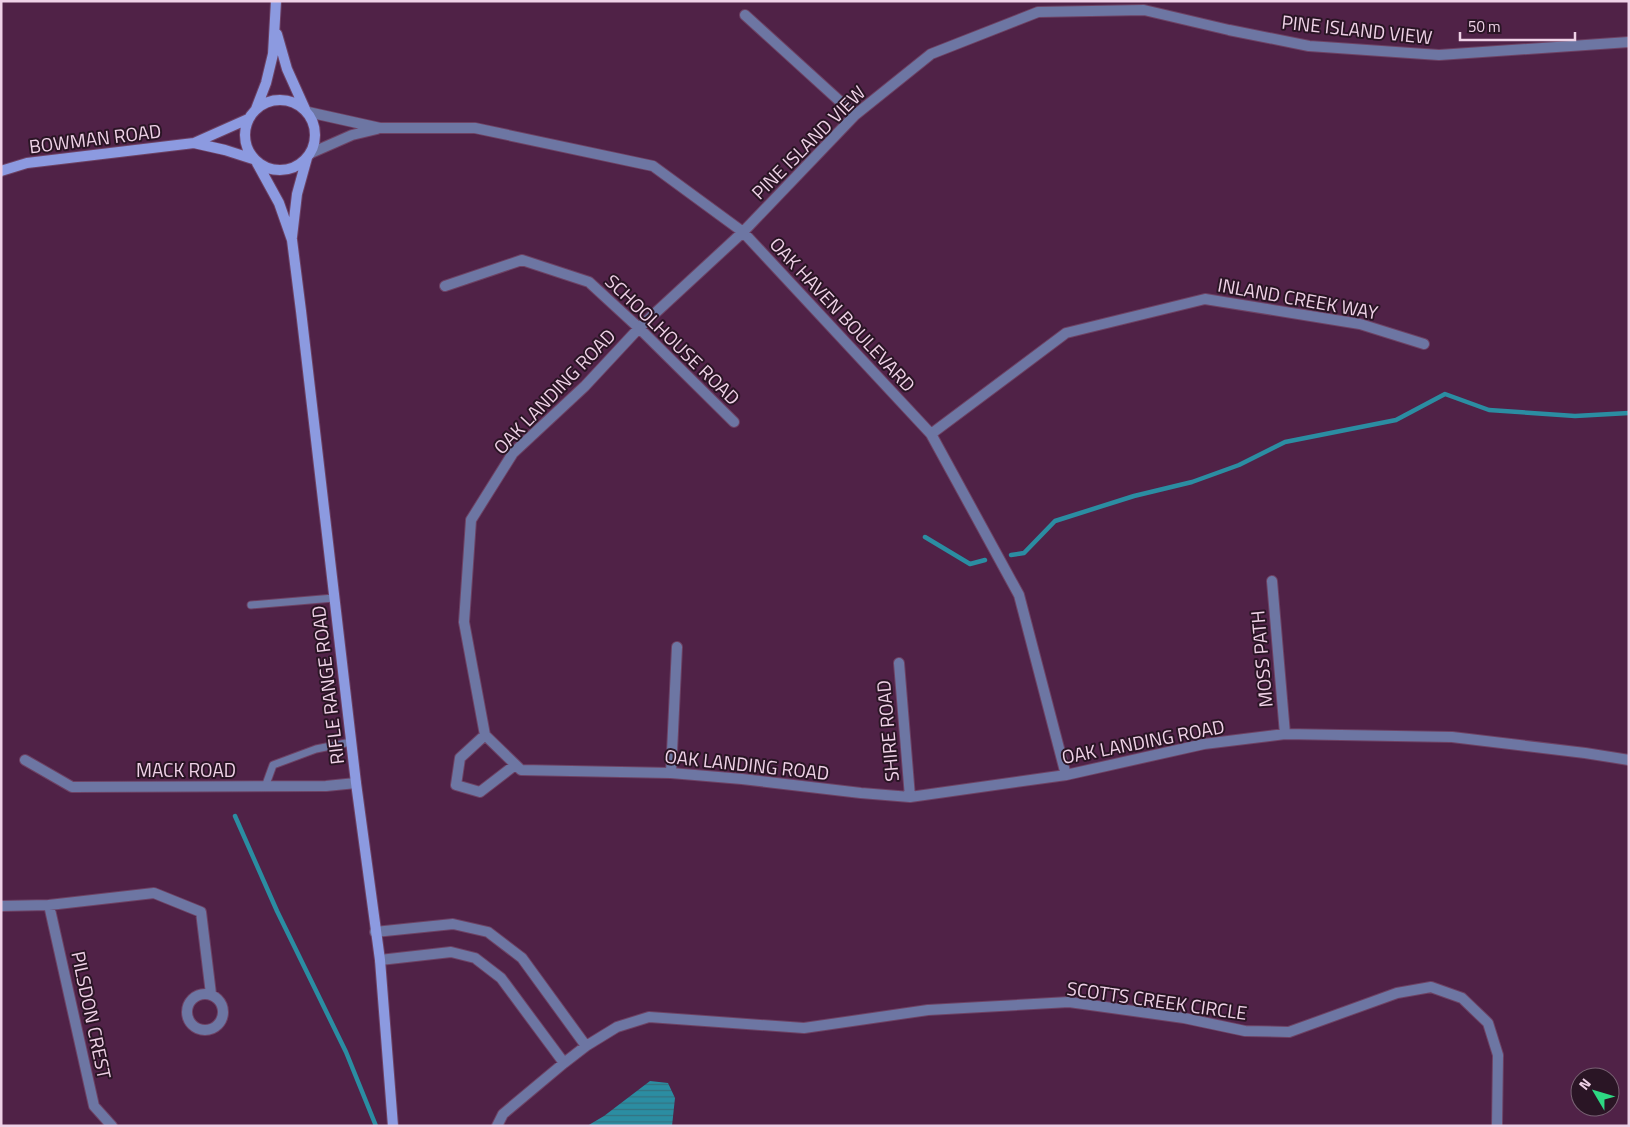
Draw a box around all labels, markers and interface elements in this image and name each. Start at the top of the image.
street label: PINE ISLAND VIEW [1280,7,1434,51]
scale bar [1460,10,1575,42]
text: 50 m [1468,15,1501,38]
street label: PINE ISLAND VIEW [744,78,872,206]
street label: BOWMAN ROAD [27,116,163,160]
street label: OAK HAVEN BOULEVARD [763,230,923,398]
street label: SCHOOLHOUSE ROAD [599,267,747,411]
street label: INLAND CREEK WAY [1216,270,1381,327]
street label: OAK LANDING ROAD [486,322,622,460]
street label: RIFLE RANGE ROAD [303,604,351,766]
street label: MOSS PATH [1242,609,1280,709]
street label: SHIRE ROAD [868,679,906,783]
street label: OAK LANDING ROAD [1059,711,1227,771]
street label: OAK LANDING ROAD [663,741,831,787]
street label: MACK ROAD [136,755,236,784]
street label: PILSDON CREST [64,948,120,1082]
street label: SCOTTS CREEK CIRCLE [1065,973,1249,1027]
north arrow [1570,1067,1620,1117]
text: N [1573,1073,1596,1094]

